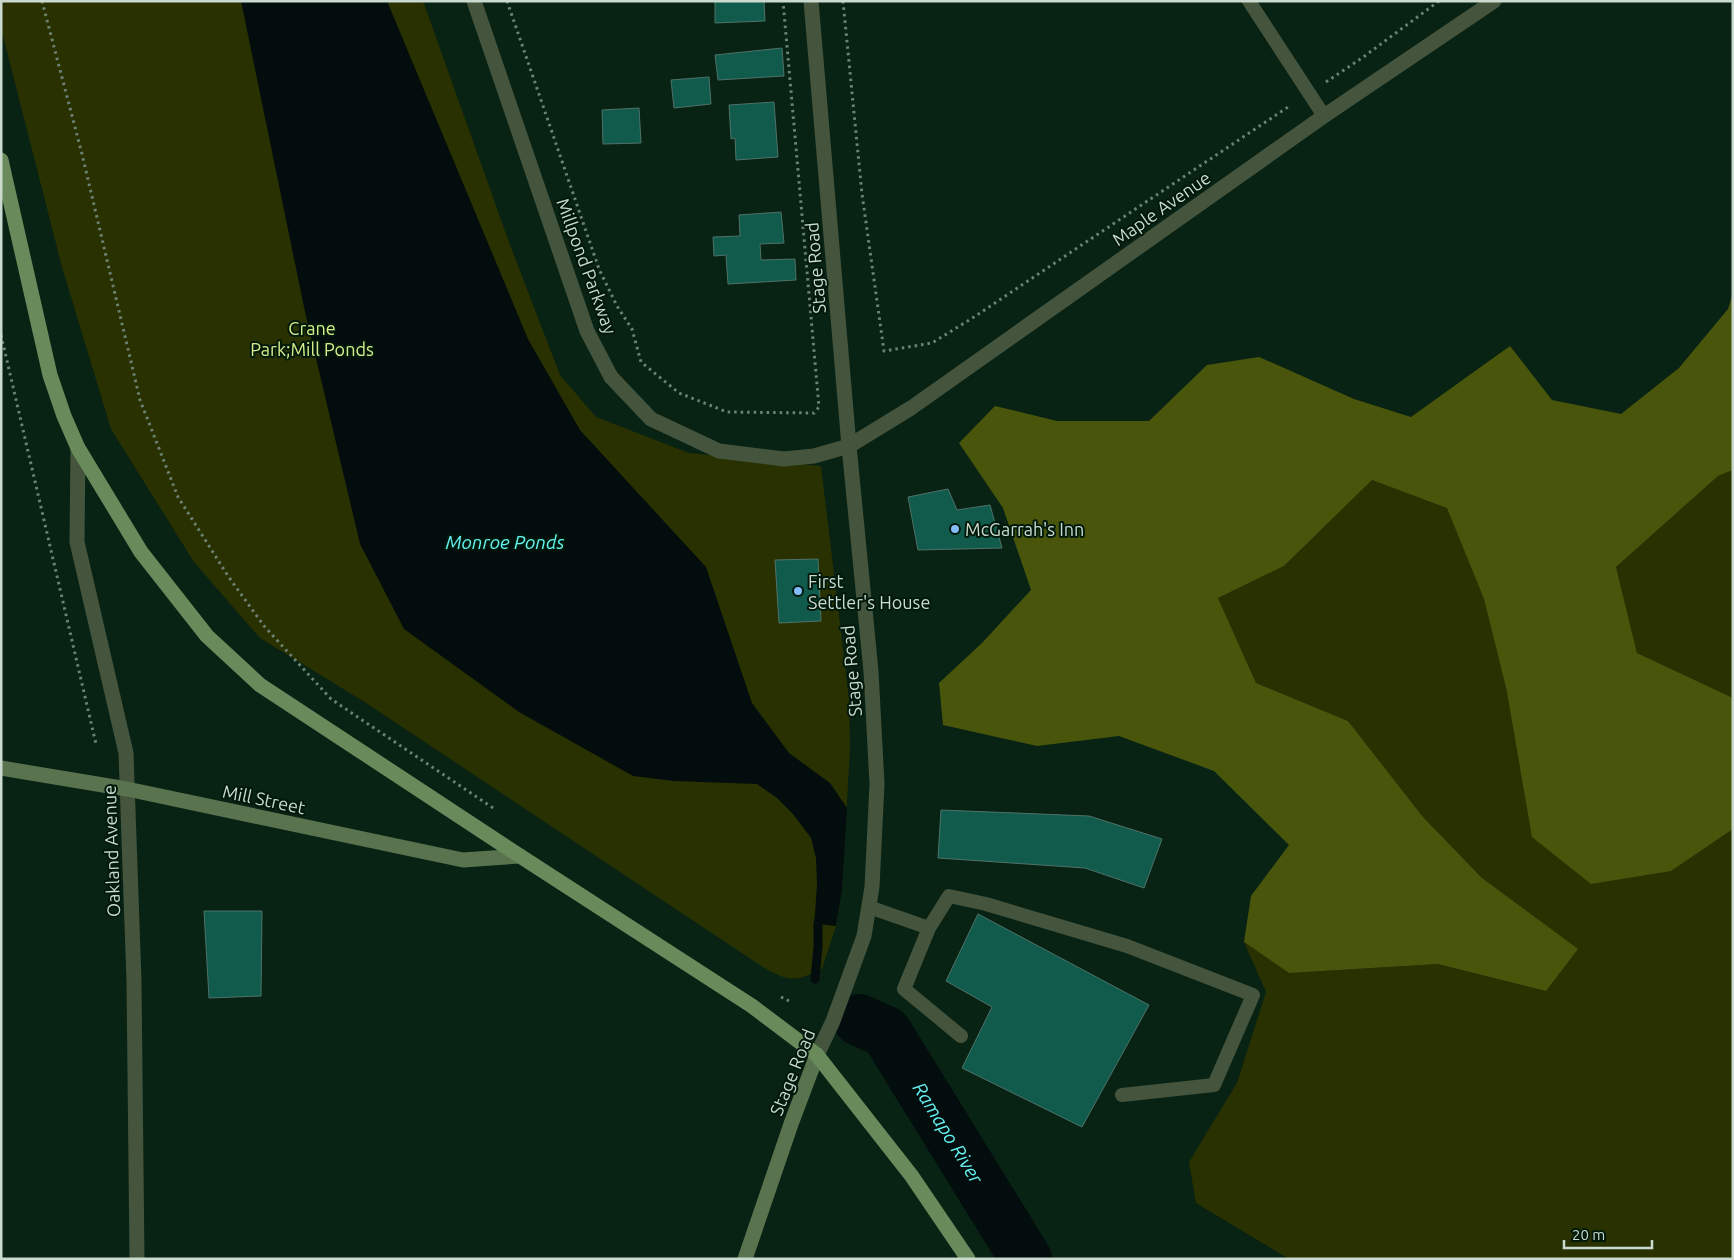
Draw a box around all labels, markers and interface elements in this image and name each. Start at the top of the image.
street label: Maple Avenue [1108,167,1214,249]
street label: Millpond Parkway [553,195,621,337]
street label: Stage Road [801,221,829,315]
park label: Crane Park;Mill Ponds [250,318,374,359]
place label: McGarrah's Inn [965,519,1084,539]
marker: McGarrah's Inn [949,523,961,535]
water label: Monroe Ponds [446,531,565,553]
place label: First Settler's House [808,571,930,612]
marker: First Settler's House [792,585,804,597]
street label: Stage Road [837,624,865,718]
street label: Mill Street [221,781,307,817]
street label: Oakland Avenue [99,785,123,917]
street label: Stage Road [766,1026,818,1118]
water label: Ramapo River [909,1078,988,1188]
scale bar [1564,1218,1652,1250]
text: 20 m [1572,1226,1605,1243]

